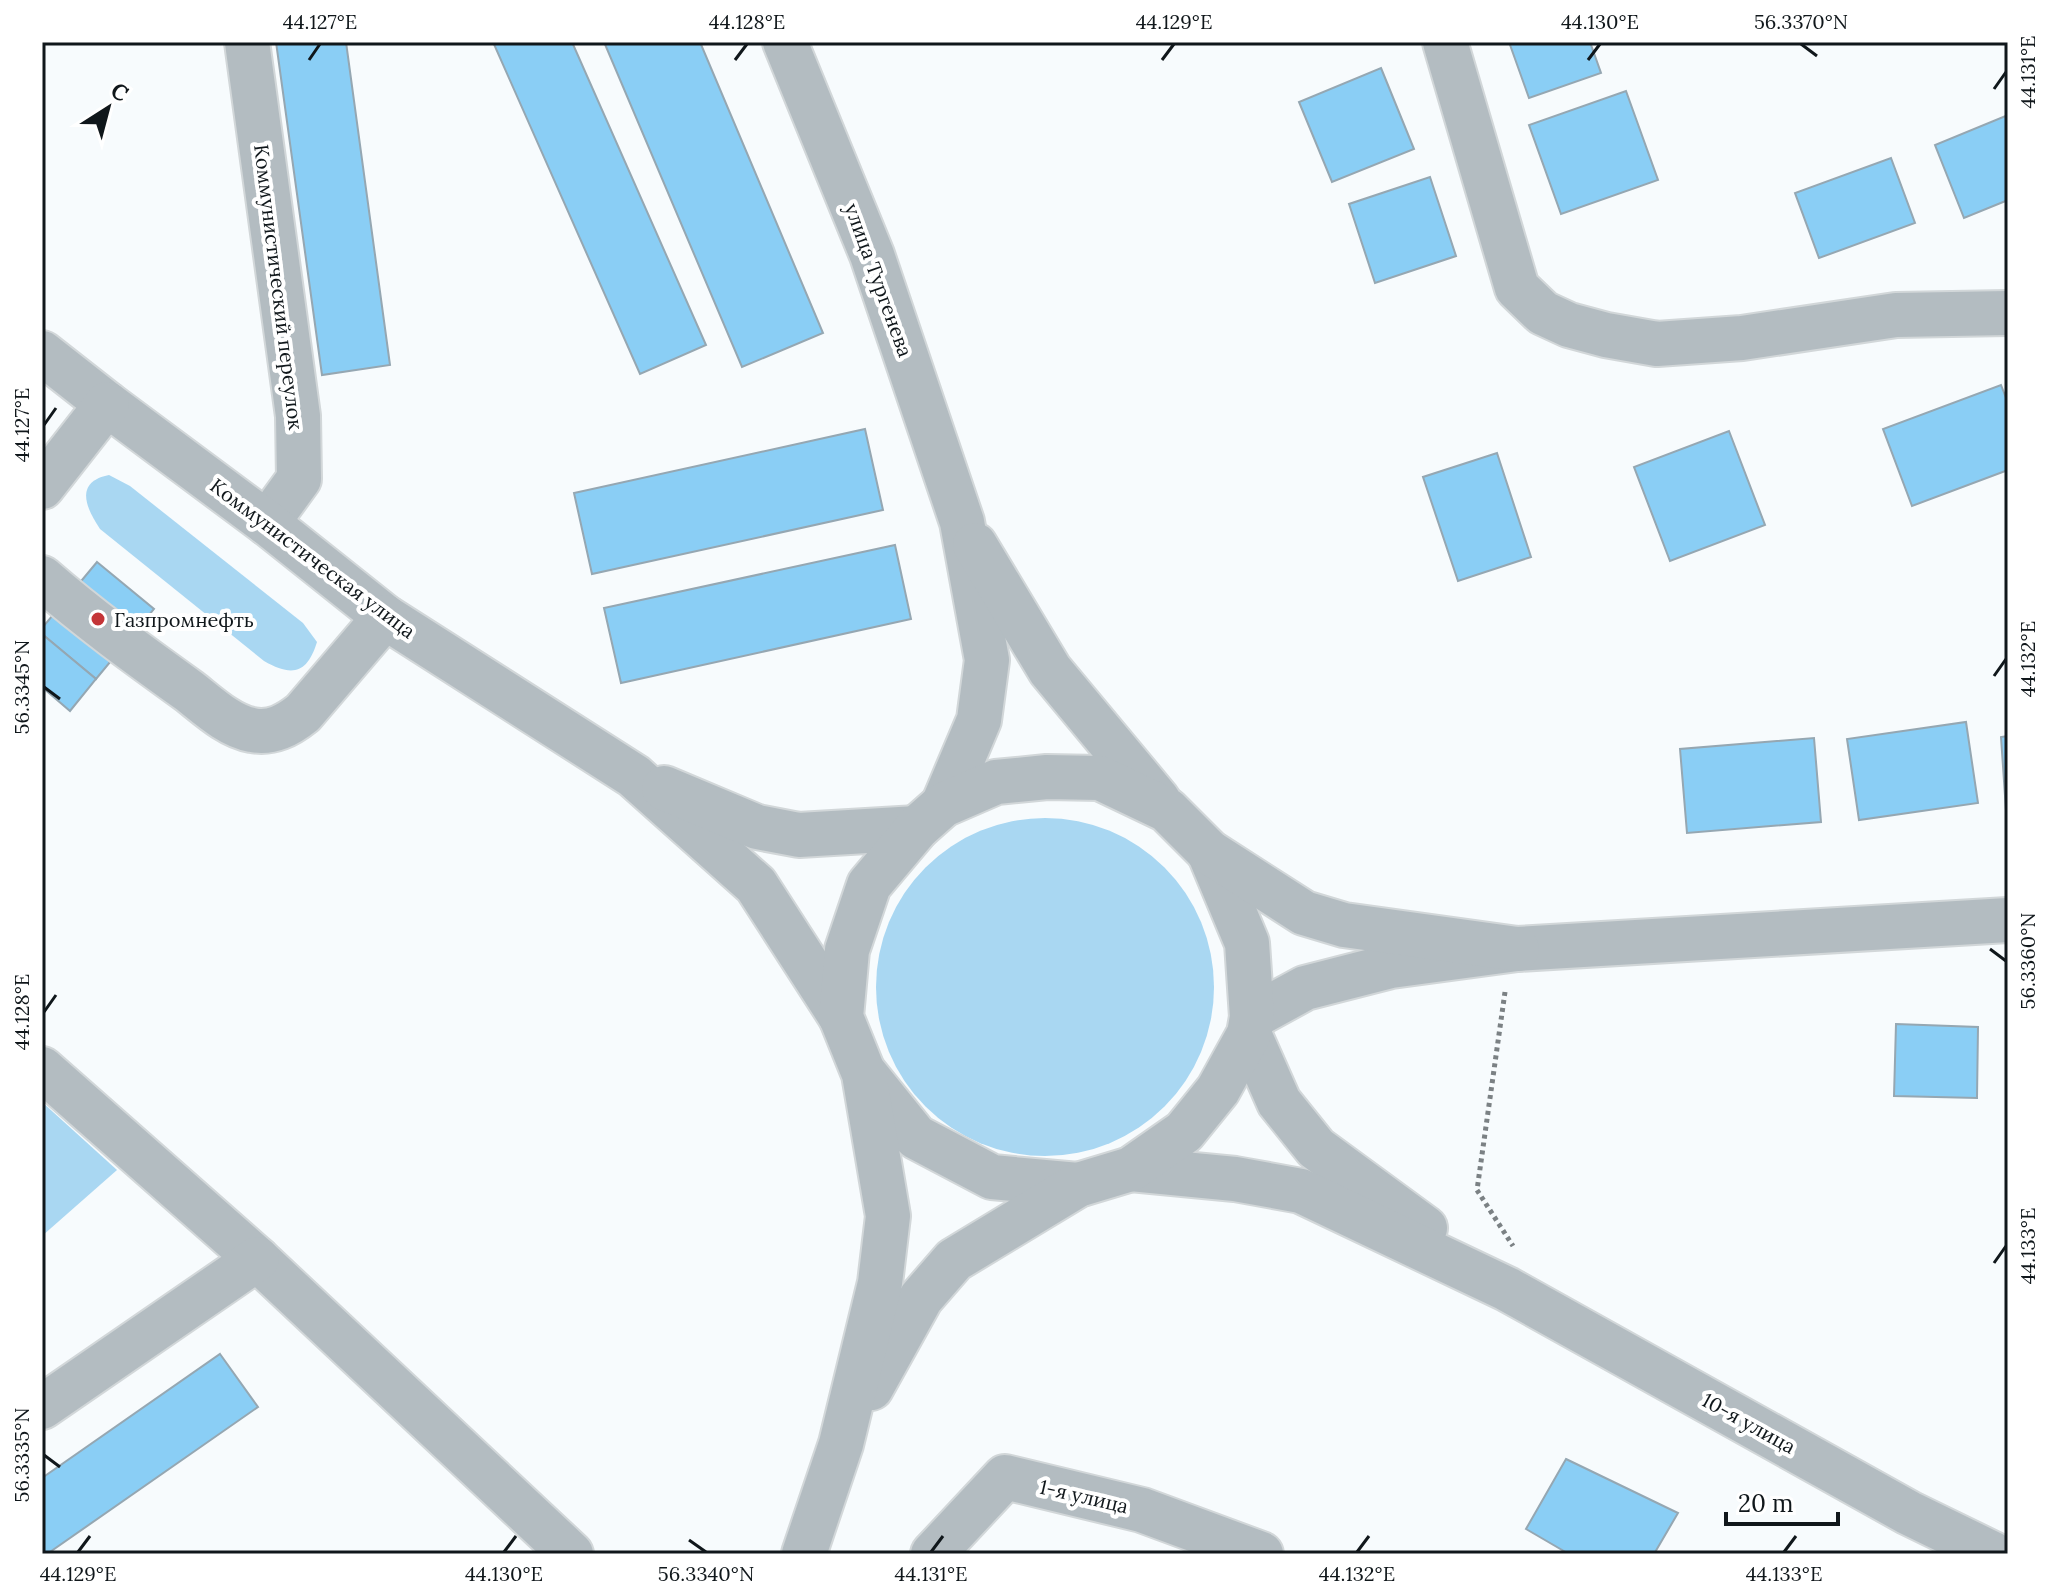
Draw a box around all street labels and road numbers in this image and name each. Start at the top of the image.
street label: Коммунистический переулок [249,143,309,431]
street label: улица Тургенева [840,200,918,360]
street label: Коммунистическая улица [205,473,421,643]
street label: 10-я улица [1698,1387,1800,1459]
street label: 1-я улица [1037,1474,1131,1518]

